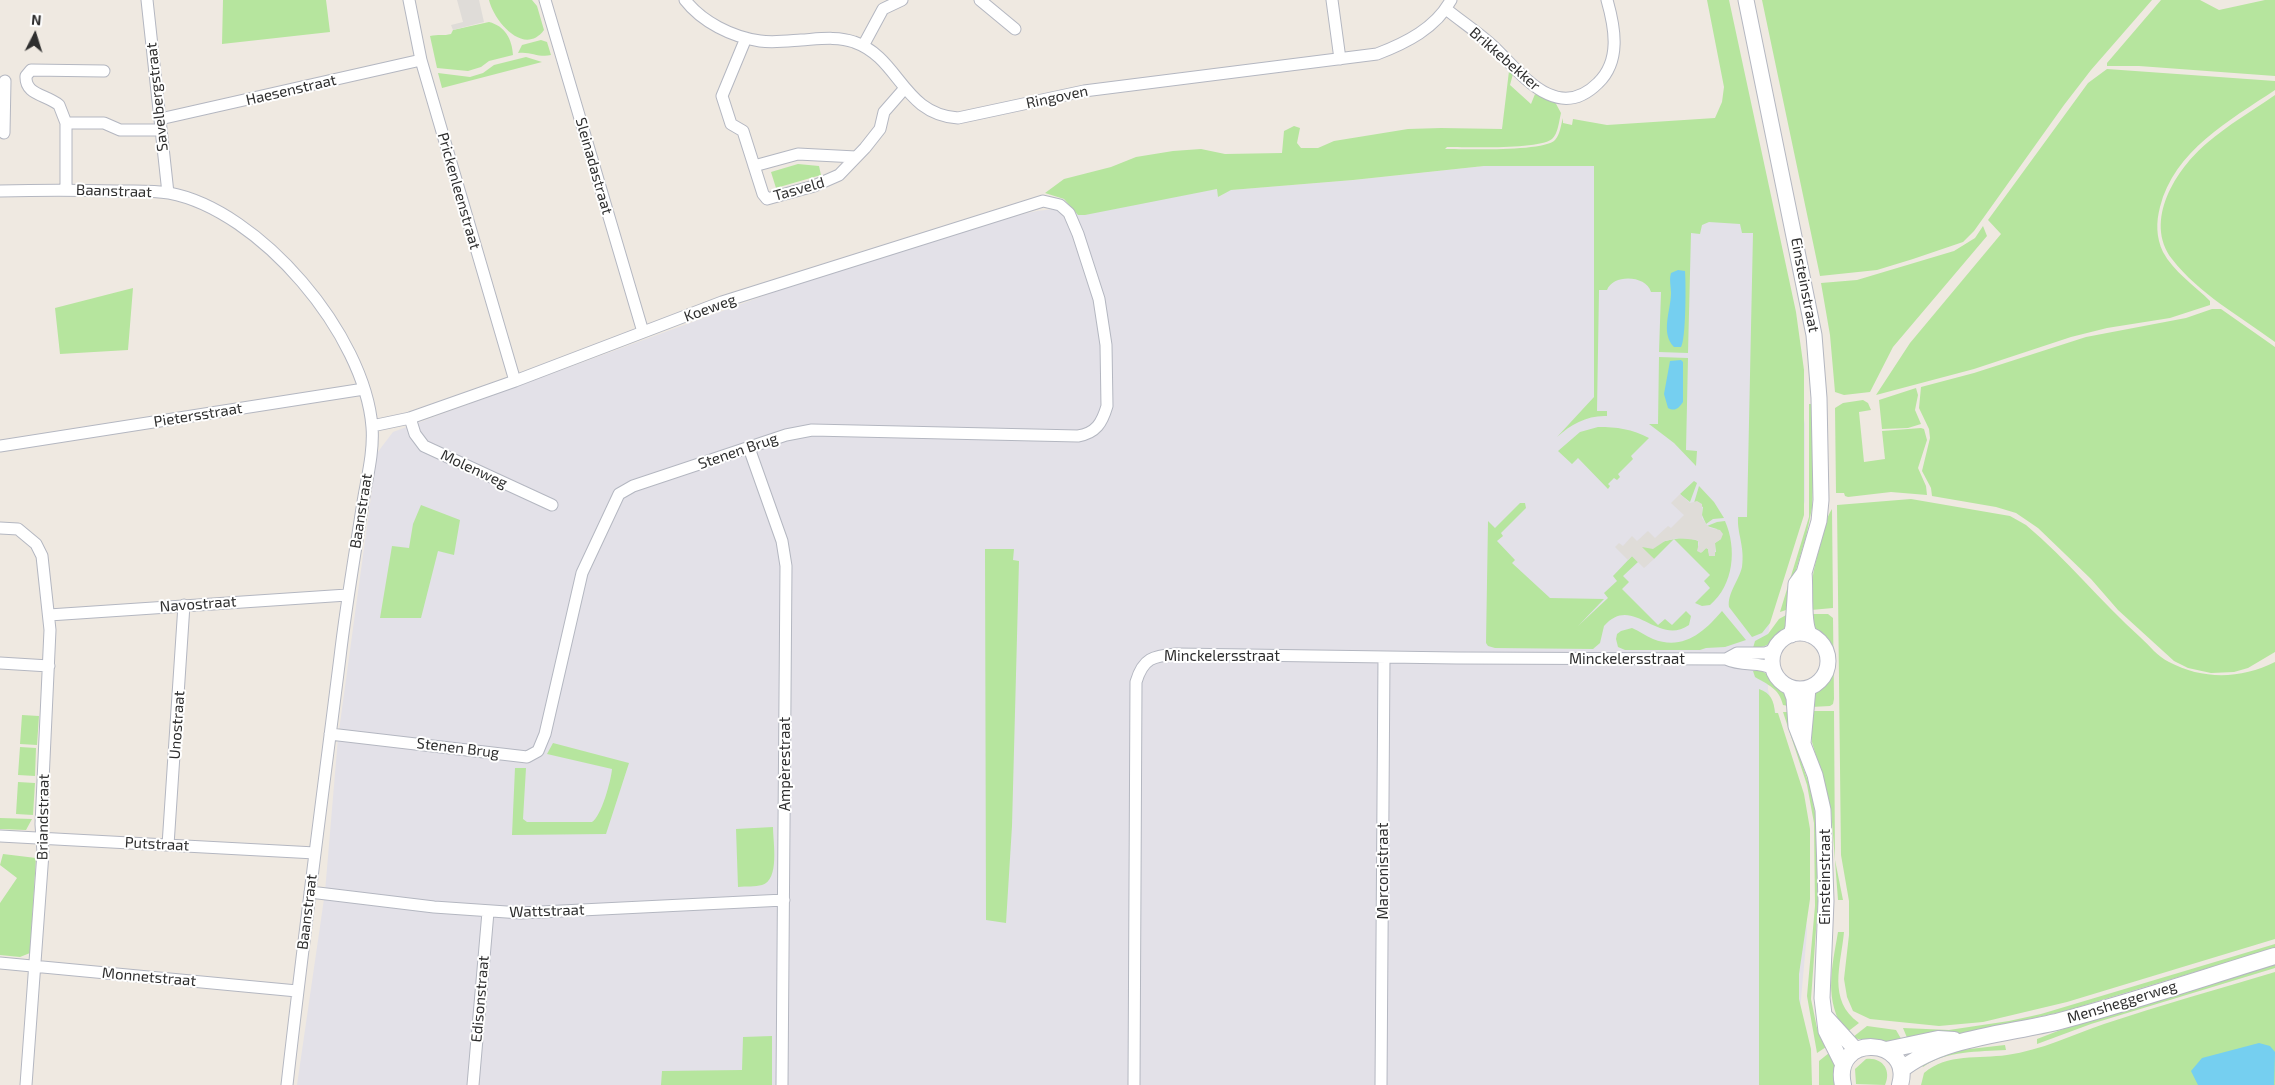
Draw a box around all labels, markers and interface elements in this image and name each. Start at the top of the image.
north arrow [10,10,60,60]
text: N [31,11,42,28]
street label: Brikkebekker [1466,23,1544,95]
street label: Savelbergstraat [142,42,172,152]
street label: Haesenstraat [244,71,338,109]
street label: Ringoven [1024,82,1090,112]
street label: Sleinadastraat [572,115,616,217]
street label: Prickenleenstraat [434,130,484,252]
street label: Tasveld [771,173,827,205]
street label: Baanstraat [76,181,152,201]
street label: Einsteinstraat [1787,236,1823,334]
street label: Koeweg [682,290,738,326]
street label: Pietersstraat [152,399,244,431]
street label: Stenen Brug [696,429,780,473]
street label: Molenweg [438,446,510,492]
street label: Baanstraat [346,472,376,550]
street label: Navostraat [159,592,237,616]
street label: Minckelersstraat [1164,647,1280,665]
street label: Minckelersstraat [1569,650,1685,668]
street label: Unostraat [166,690,188,760]
street label: Ampèrestraat [776,717,794,811]
street label: Stenen Brug [416,734,500,762]
street label: Briandstraat [33,774,53,860]
street label: Marconistraat [1374,823,1392,919]
street label: Einsteinstraat [1816,829,1834,925]
street label: Putstraat [124,833,190,855]
street label: Baanstraat [293,873,321,951]
street label: Wattstraat [509,901,585,921]
street label: Edisonstraat [467,955,493,1043]
street label: Monnetstraat [101,964,197,990]
street label: Mensheggerweg [2065,977,2179,1027]

